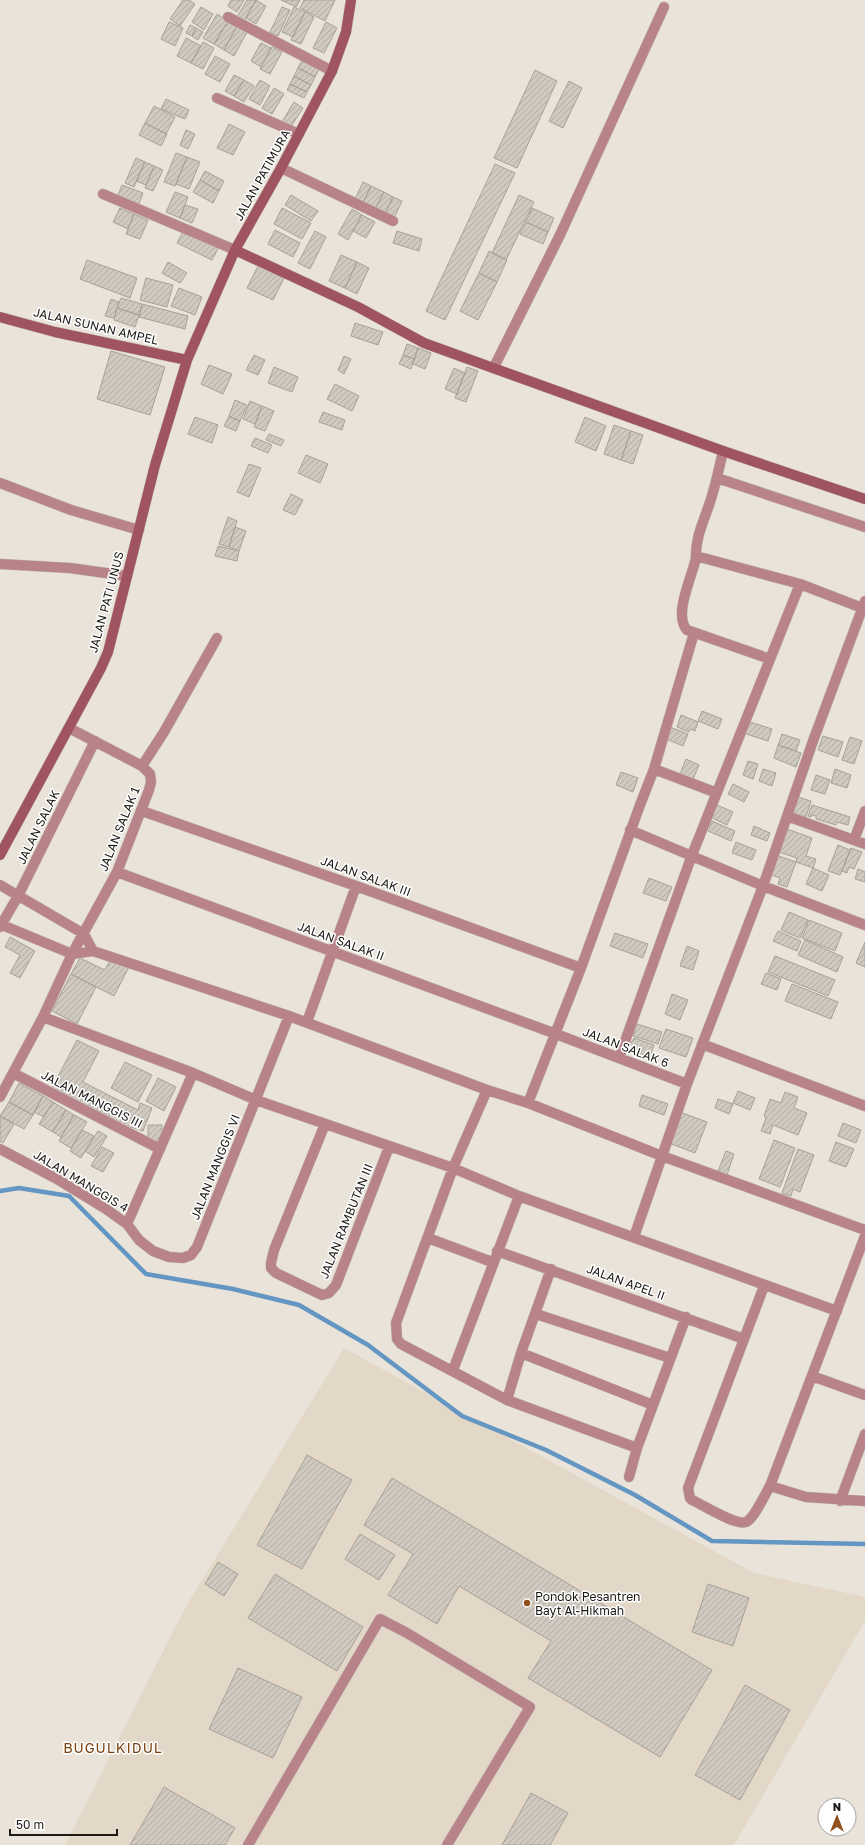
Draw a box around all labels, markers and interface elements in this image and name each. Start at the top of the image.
street label: JALAN PATIMURA [231,127,293,223]
street label: JALAN SUNAN AMPEL [32,304,160,348]
street label: JALAN PATI UNUS [85,549,127,654]
street label: JALAN SALAK 1 [95,784,143,873]
street label: JALAN SALAK [14,787,62,867]
street label: JALAN SALAK III [319,853,413,899]
street label: JALAN SALAK II [296,918,386,964]
street label: JALAN SALAK 6 [581,1024,671,1070]
street label: JALAN MANGGIS III [39,1067,145,1131]
street label: JALAN MANGGIS VI [187,1112,243,1222]
street label: JALAN MANGGIS 4 [31,1147,131,1215]
street label: JALAN RAMBUTAN III [316,1161,376,1281]
street label: JALAN APEL II [585,1261,667,1303]
place label: Pondok Pesantren Bayt Al-Hikmah [535,1589,640,1618]
marker: Pondok Pesantren Bayt Al-Hikmah [522,1598,532,1608]
district label: BUGULKIDUL [63,1739,163,1756]
north arrow [817,1797,857,1837]
text: N [833,1800,841,1813]
scale bar [10,1811,117,1837]
text: 50 m [16,1817,44,1832]

